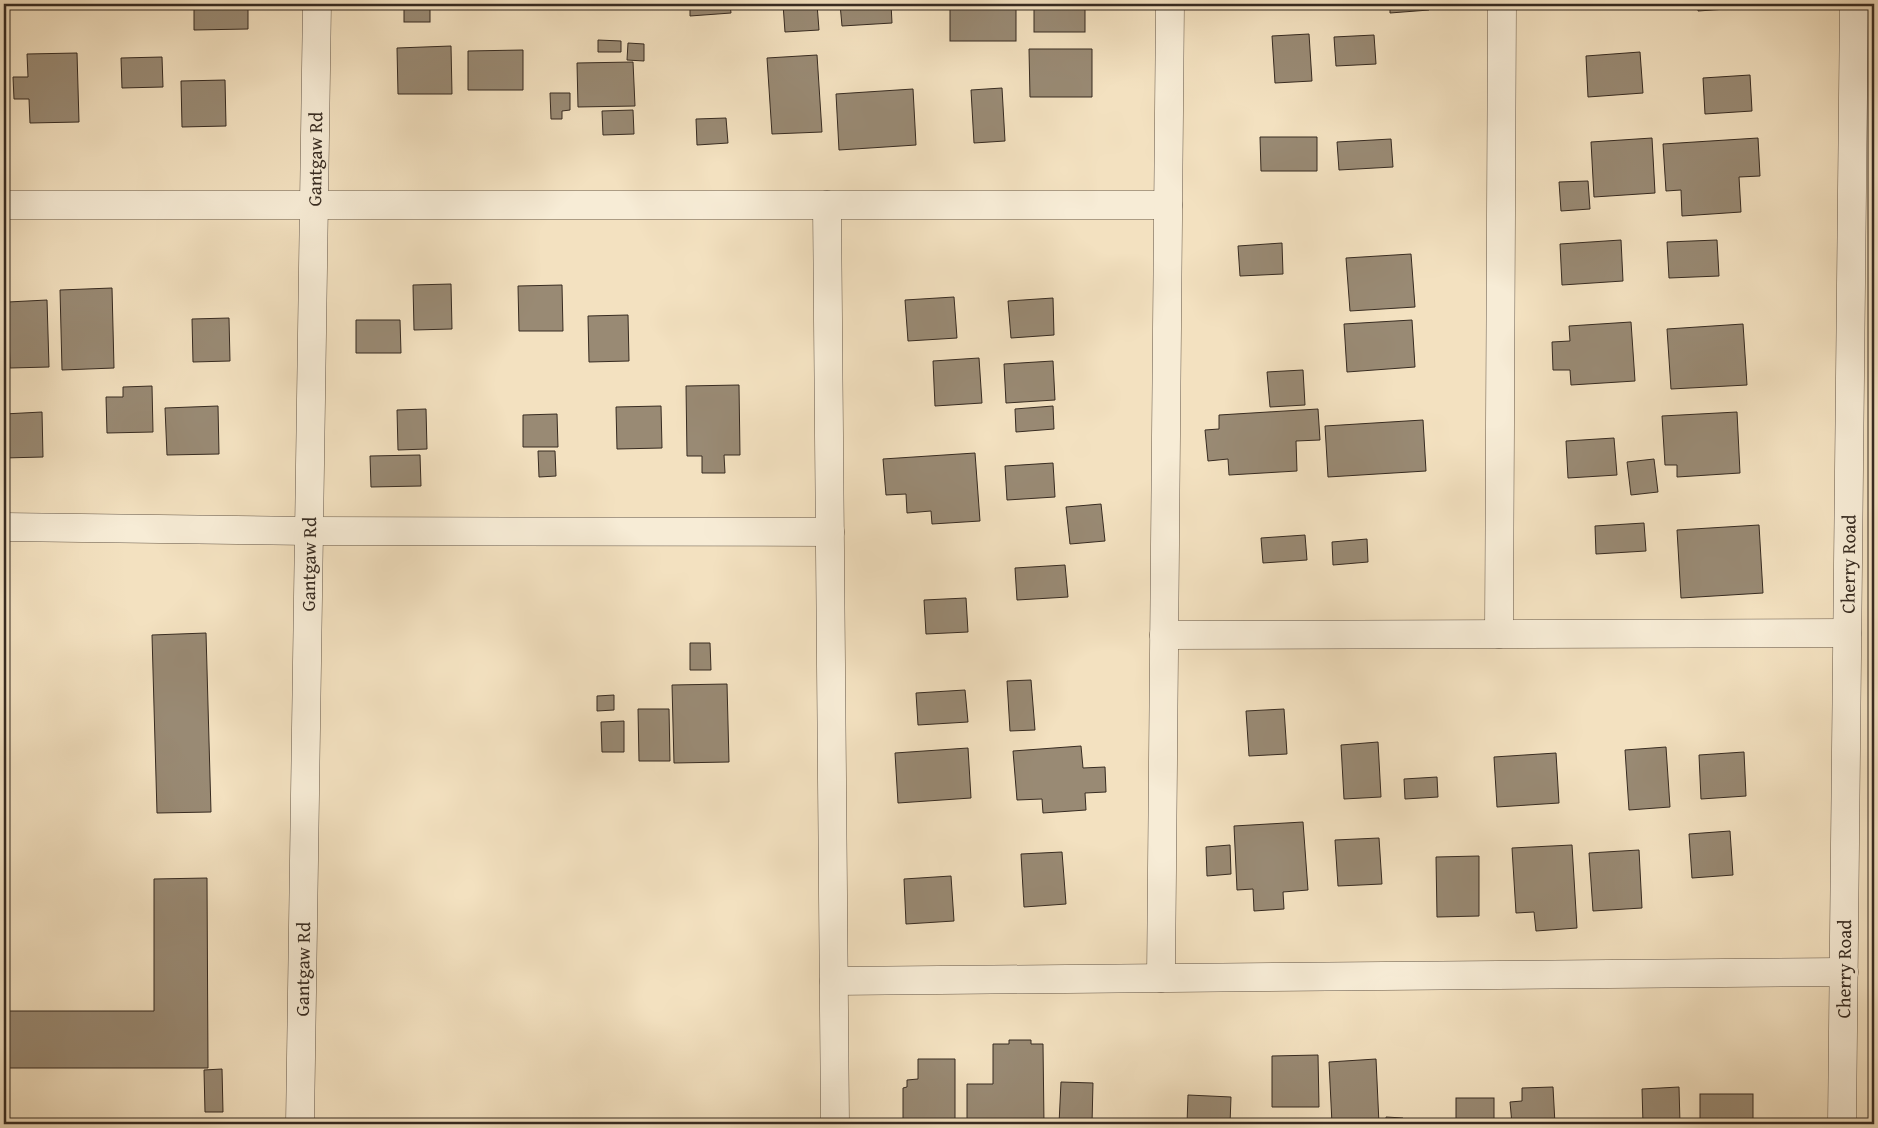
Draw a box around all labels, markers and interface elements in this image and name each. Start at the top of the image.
street label: Gantgaw Rd [300,111,329,207]
street label: Cherry Road [1833,514,1863,614]
street label: Gantgaw Rd [294,516,323,612]
street label: Cherry Road [1829,918,1858,1019]
street label: Gantgaw Rd [288,921,317,1016]

